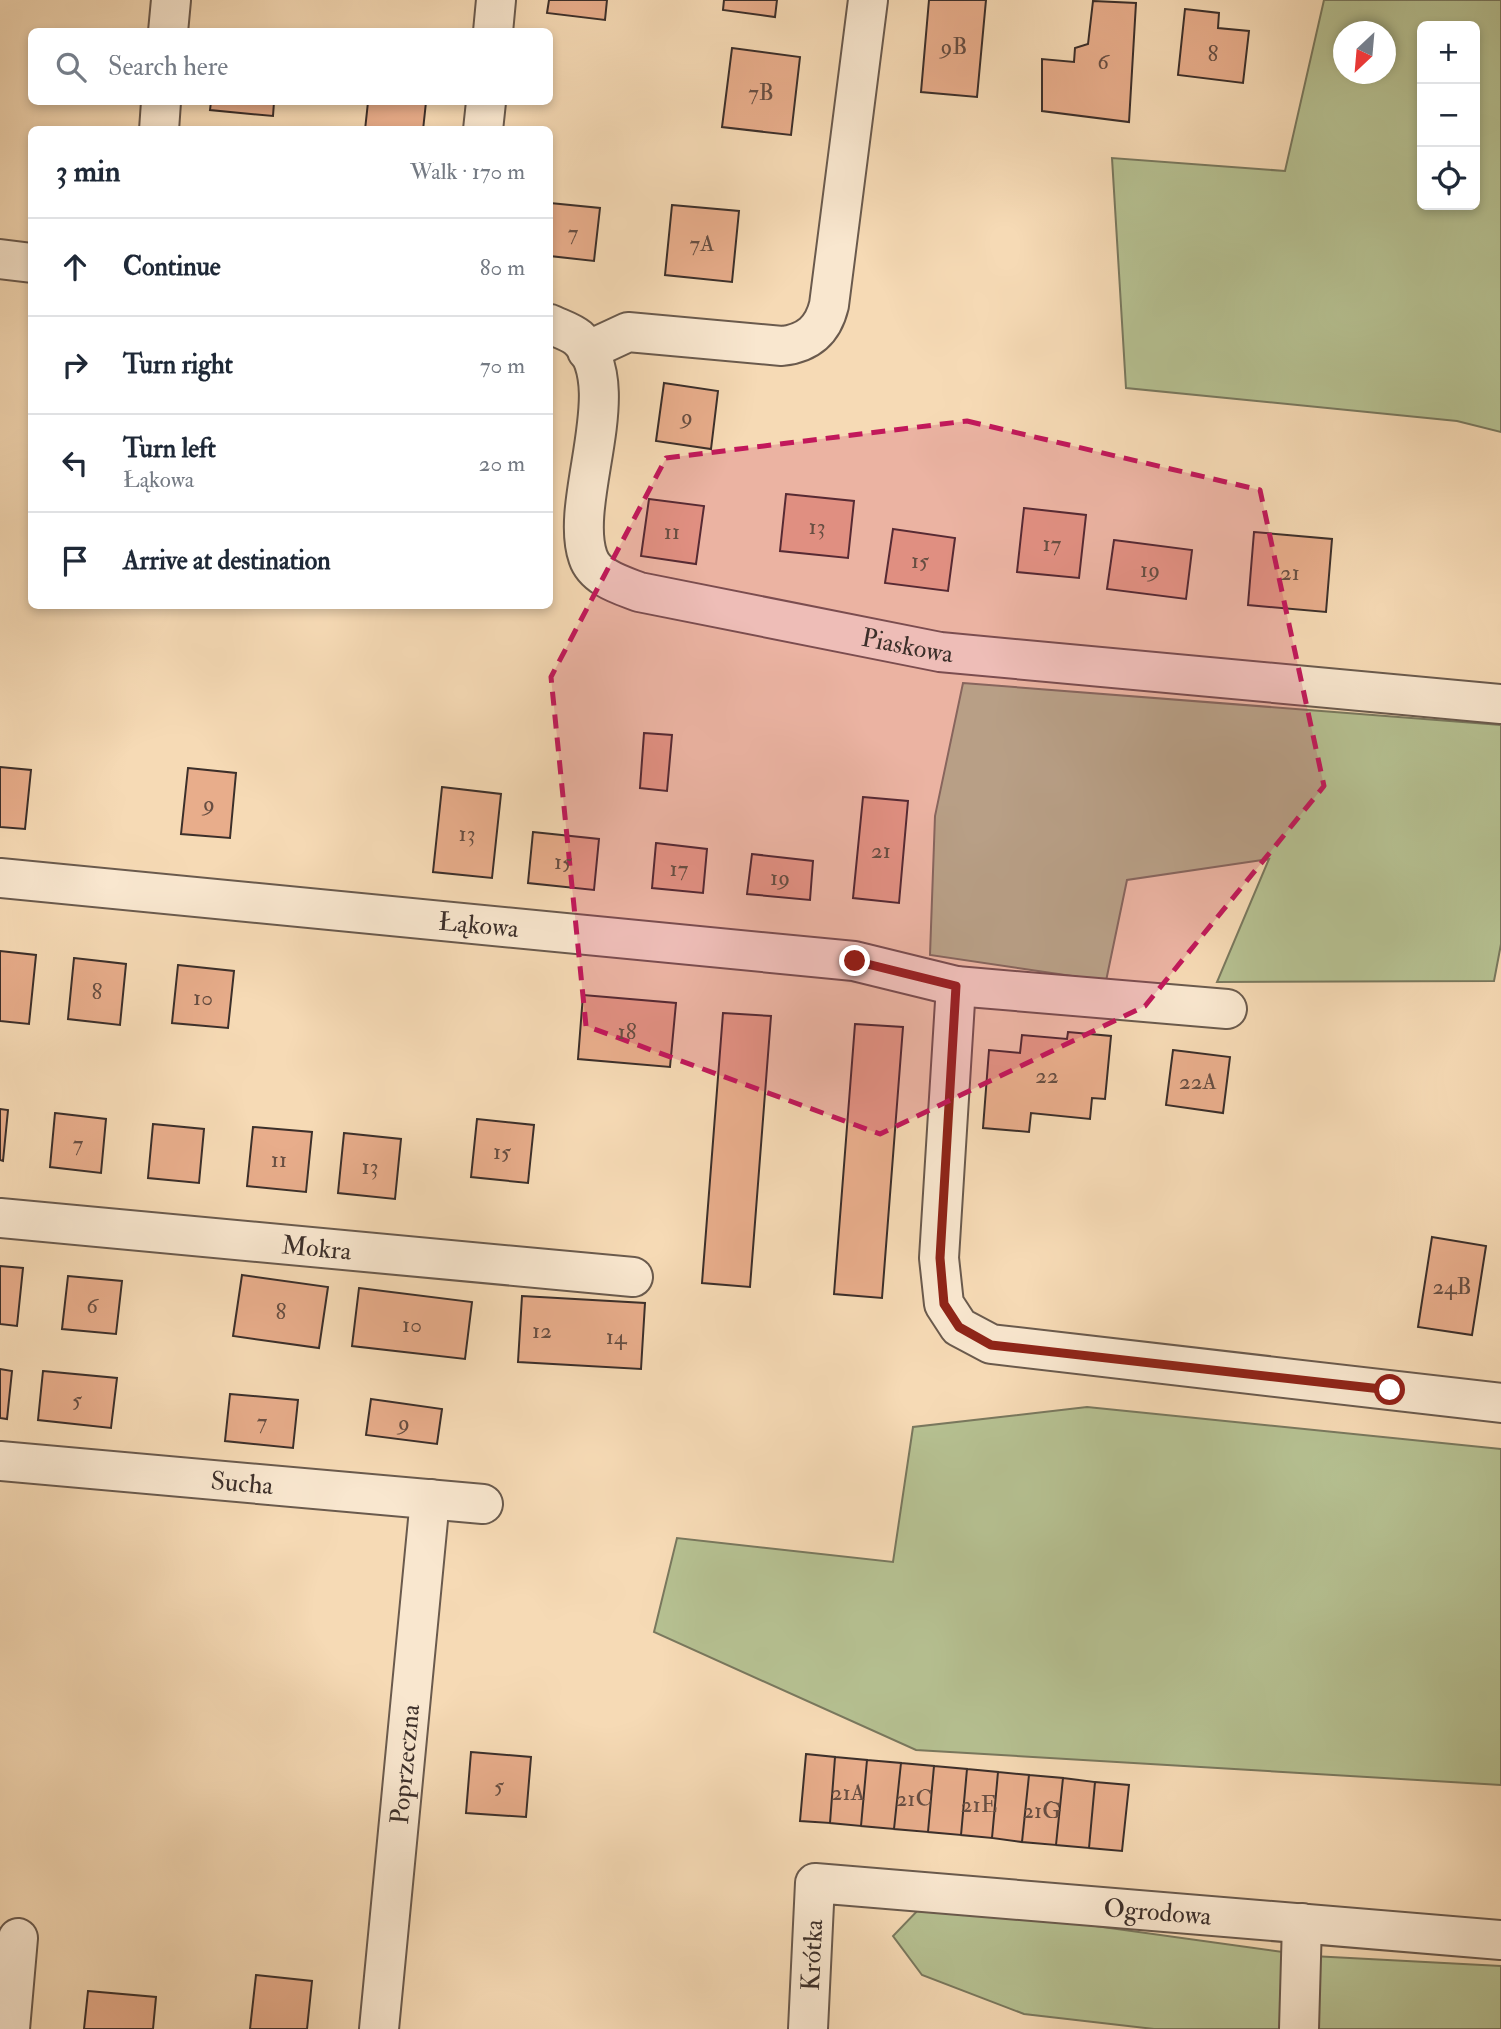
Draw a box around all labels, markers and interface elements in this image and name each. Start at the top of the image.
north arrow [1333,21,1396,84]
map controls [1417,21,1480,210]
button: + [1417,21,1480,84]
search box [28,28,553,105]
house number: 9B [939,32,967,61]
house number: 8 [1208,39,1219,68]
house number: 6 [1097,47,1110,76]
icon: search [52,48,90,86]
text: Search here [108,51,228,83]
house number: 7B [748,78,774,107]
button: − [1417,84,1480,147]
button: locate [1417,147,1480,210]
text: 3 min [56,153,121,190]
text: Walk · 170 m [410,157,525,186]
house number: 7 [568,218,579,247]
house number: 7A [689,229,715,258]
icon: ahead [56,248,94,286]
text: Continue [123,251,221,283]
text: 80 m [480,253,525,282]
icon: right [56,346,94,384]
text: Turn right [123,349,233,381]
text: 70 m [480,351,525,380]
house number: 9 [679,402,693,431]
text: Turn left [123,433,216,465]
icon: left [56,444,94,482]
text: 20 m [479,449,525,478]
text: Łąkowa [123,465,194,494]
house number: 13 [808,512,826,541]
house number: 11 [664,517,680,546]
house number: 17 [1043,529,1062,558]
icon: arrive [56,542,94,580]
text: Arrive at destination [123,545,331,577]
house number: 15 [911,546,929,575]
house number: 19 [1140,555,1160,584]
house number: 21 [1280,558,1300,587]
street label: Piaskowa [859,622,955,670]
house number: 9 [201,789,215,818]
house number: 13 [458,819,476,848]
house number: 21 [871,836,891,865]
house number: 15 [554,847,572,876]
house number: 17 [670,854,689,883]
house number: 19 [770,863,790,892]
street label: Łąkowa [437,906,521,945]
route end [839,945,870,976]
house number: 8 [92,977,103,1006]
house number: 10 [193,983,213,1012]
house number: 18 [617,1017,637,1046]
house number: 22 [1035,1061,1059,1090]
house number: 22A [1179,1067,1217,1096]
house number: 7 [73,1129,84,1158]
house number: 15 [493,1137,511,1166]
house number: 11 [271,1145,287,1174]
house number: 13 [361,1152,379,1181]
street label: Mokra [280,1229,353,1268]
house number: 24B [1432,1272,1472,1301]
house number: 6 [86,1291,99,1320]
house number: 8 [276,1297,287,1326]
house number: 10 [402,1310,422,1339]
house number: 12 [532,1316,552,1345]
house number: 14 [606,1322,628,1351]
route start [1374,1374,1405,1405]
house number: 5 [72,1385,82,1414]
house number: 7 [257,1407,268,1436]
house number: 9 [396,1408,410,1437]
street label: Sucha [209,1465,275,1502]
street label: Poprzeczna [384,1703,427,1826]
house number: 5 [494,1771,504,1800]
house number: 21A [831,1778,866,1807]
house number: 21C [896,1784,932,1813]
house number: 21E [961,1790,997,1819]
house number: 21G [1022,1796,1062,1825]
street label: Ogrodowa [1102,1892,1213,1933]
street label: Krótka [795,1918,830,1992]

